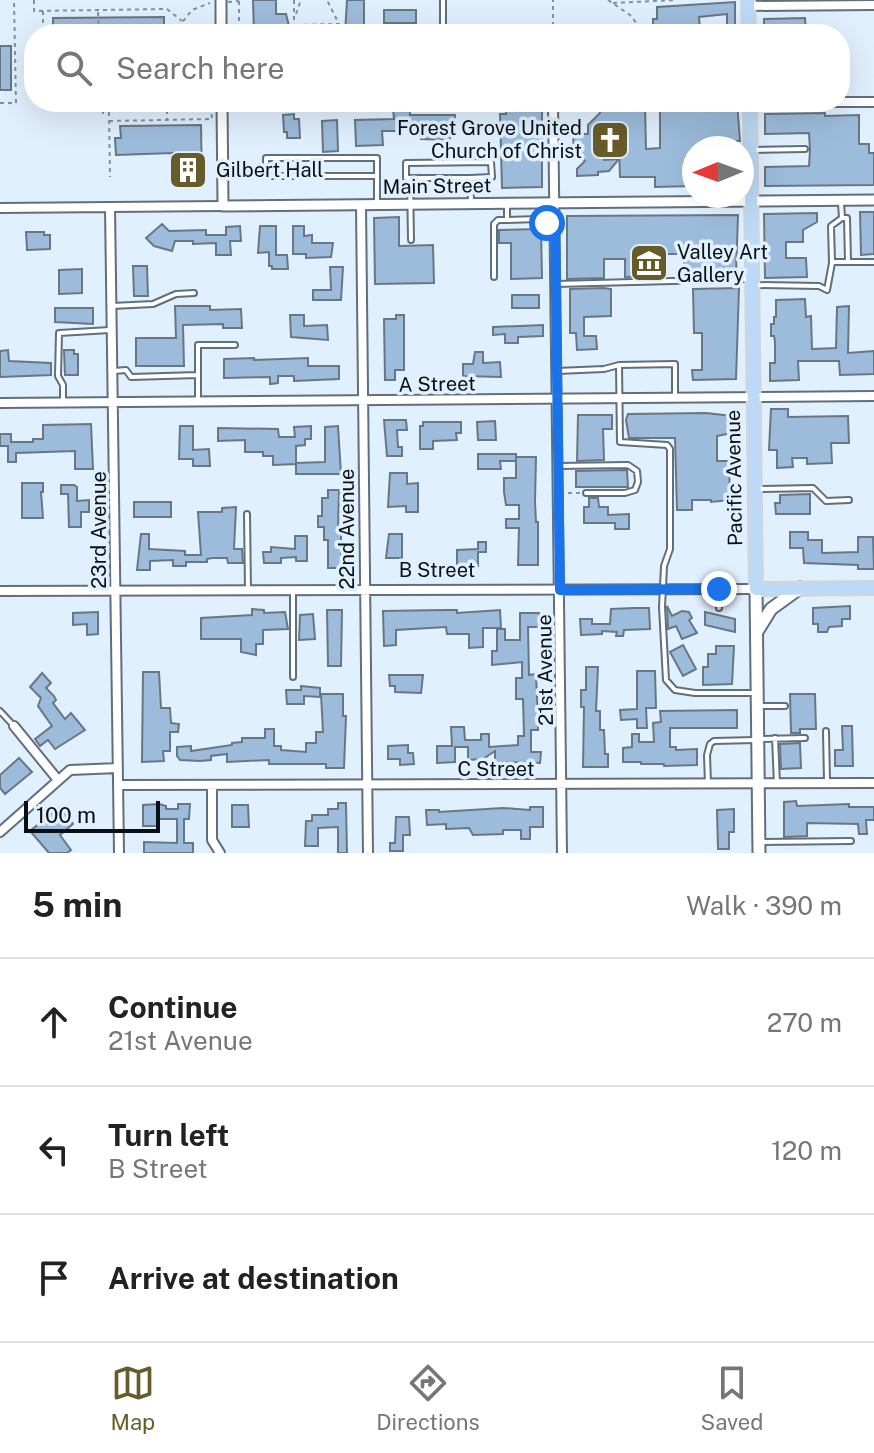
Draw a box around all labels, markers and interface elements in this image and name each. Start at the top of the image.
search box [24,24,850,112]
icon: search [52,46,96,90]
text: Search here [116,50,284,86]
place label: Forest Grove United Church of Christ [397,116,582,163]
church icon: Forest Grove United Church of Christ [589,119,631,161]
north arrow [682,136,754,208]
building icon: Gilbert Hall [167,149,209,191]
place label: Gilbert Hall [216,158,323,182]
street label: Main Street [382,173,492,199]
route start [529,205,565,241]
place label: Valley Art Gallery [677,240,768,287]
museum icon: Valley Art Gallery [628,242,670,284]
street label: A Street [398,371,476,397]
street label: Pacific Avenue [721,410,747,546]
street label: 22nd Avenue [335,469,359,589]
street label: 23rd Avenue [87,471,111,589]
street label: B Street [399,558,475,582]
route end [701,571,737,607]
street label: 21st Avenue [532,614,558,726]
street label: C Street [457,757,535,781]
scale bar [24,797,160,833]
text: 100 m [36,802,96,828]
text: 5 min [32,885,122,925]
text: Walk · 390 m [686,890,842,921]
text: Continue [108,989,238,1025]
icon: ahead [32,1000,76,1044]
text: 270 m [767,1007,842,1038]
text: 21st Avenue [108,1025,253,1056]
text: Turn left [108,1117,229,1153]
icon: left [32,1128,76,1172]
text: 120 m [771,1135,842,1166]
text: B Street [108,1153,208,1184]
icon: arrive [32,1256,76,1300]
text: Arrive at destination [108,1260,399,1296]
tab: Map [111,1361,155,1435]
tab: Directions [376,1361,480,1435]
tab: Saved [701,1361,763,1435]

